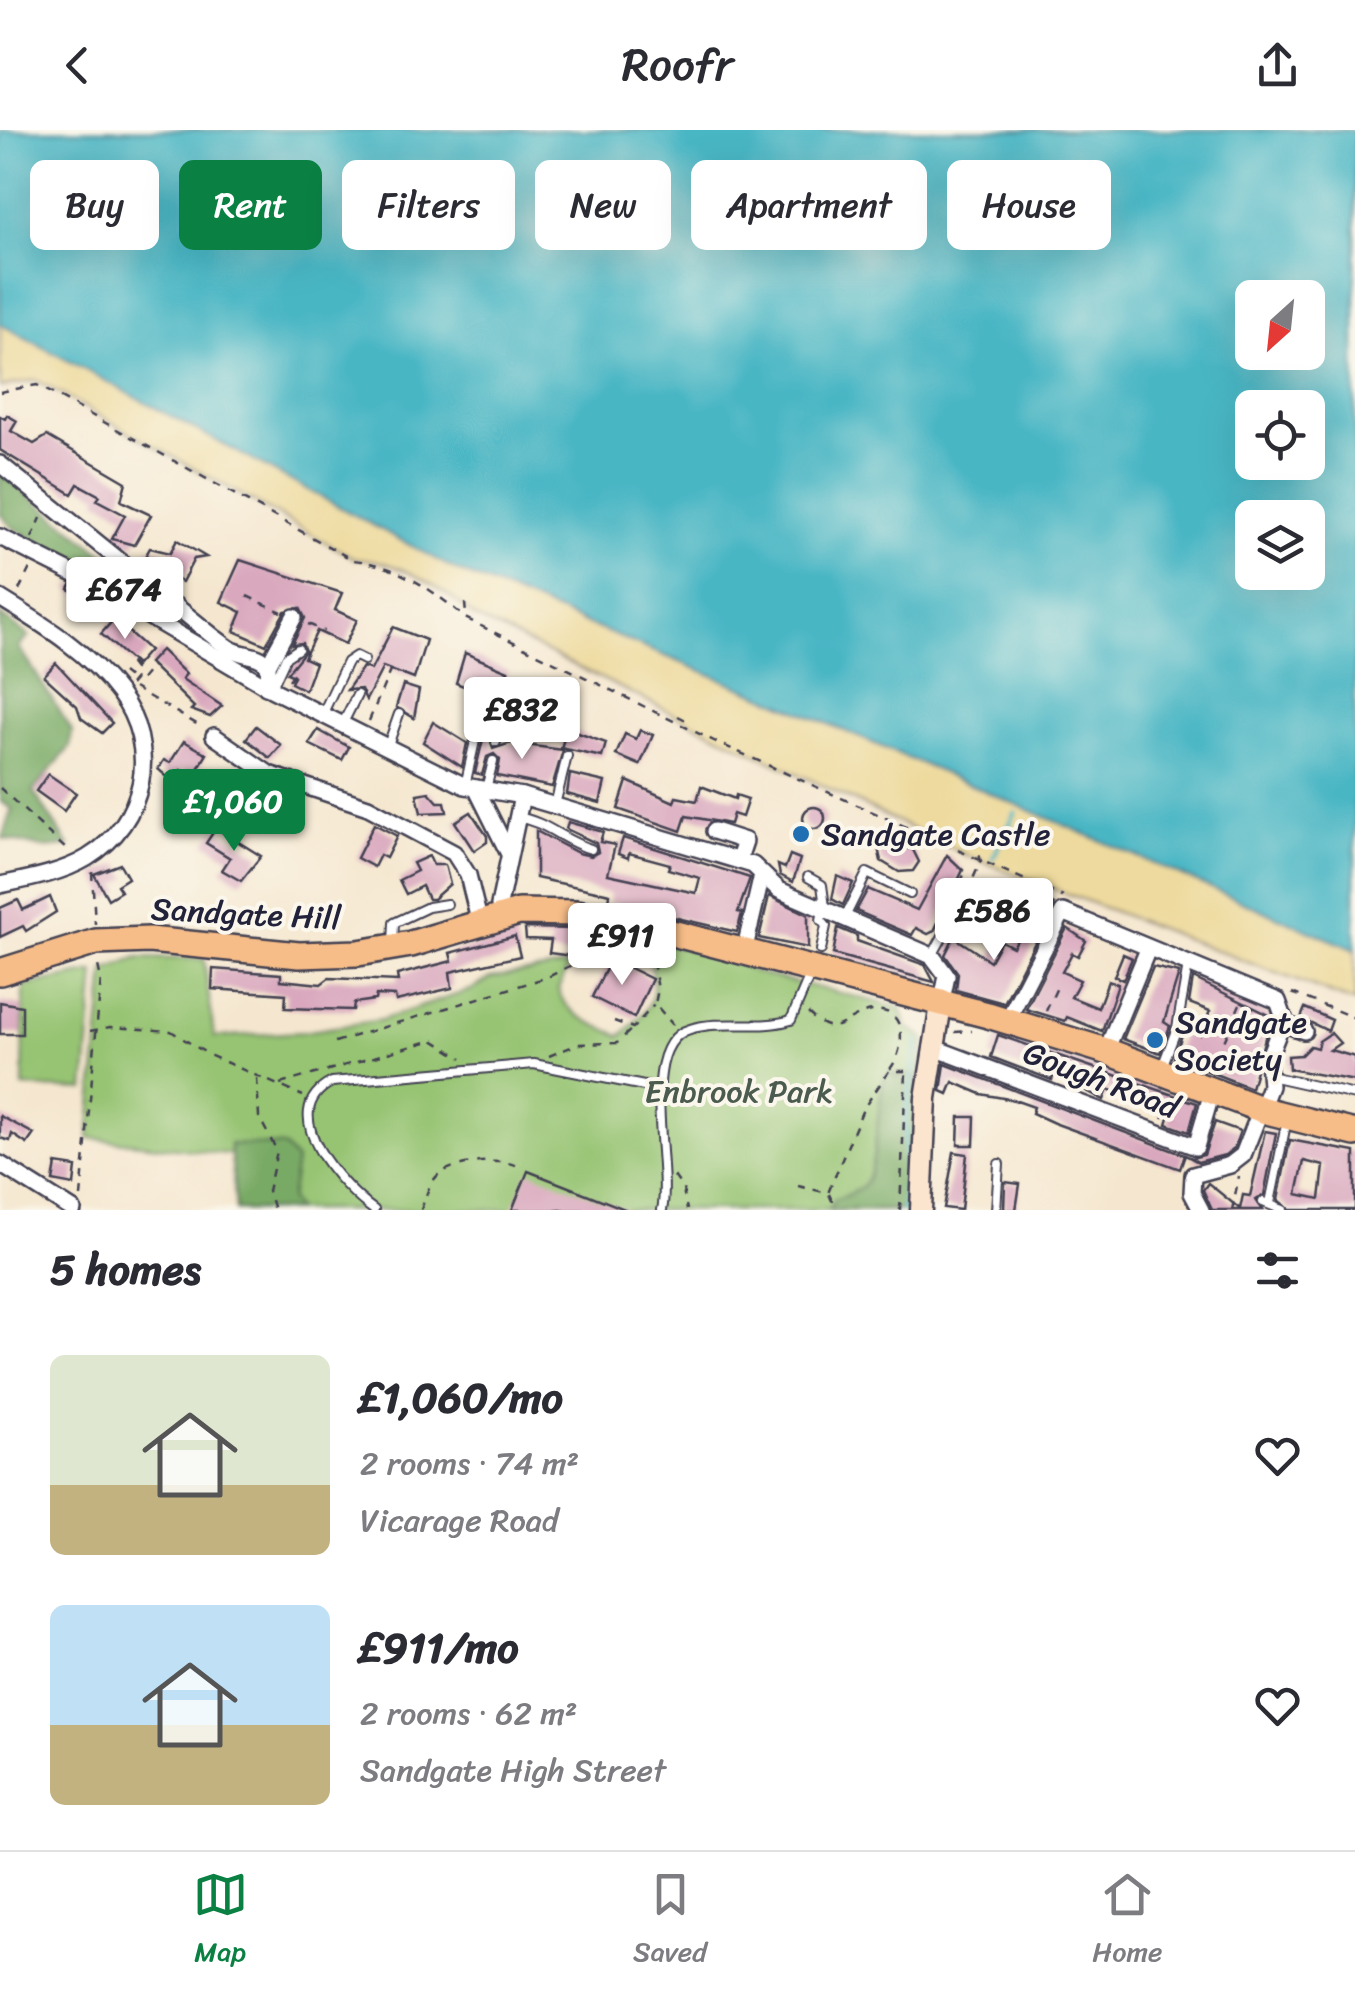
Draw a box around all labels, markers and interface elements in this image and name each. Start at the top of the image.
text: Roofr [622,25,733,105]
icon: back [50,38,105,93]
icon: share [1250,38,1305,93]
chip: Buy [30,160,159,250]
chip: Rent [179,160,322,250]
chip: Filters [342,160,515,250]
chip: New [535,160,671,250]
chip: Apartment [691,160,927,250]
chip: House [947,160,1111,250]
north arrow [1235,280,1325,370]
map controls [1235,280,1325,590]
button: locate [1235,390,1325,480]
button: layers [1235,500,1325,590]
pin: £674 [66,557,184,642]
text: £674 [88,561,162,618]
pin: £832 [463,677,581,762]
text: £832 [486,681,558,738]
pin: £1,060 [153,769,315,854]
text: £1,060 [185,773,283,830]
place label: Sandgate Castle [821,806,1050,863]
marker: Sandgate Castle [790,823,812,845]
pin: £586 [935,878,1053,963]
street label: Sandgate Hill [150,881,343,947]
text: £586 [957,882,1031,939]
pin: £911 [563,903,681,988]
text: £911 [590,907,654,964]
place label: Sandgate Society [1175,994,1307,1088]
street label: Gough Road [1015,1024,1189,1137]
marker: Sandgate Society [1144,1029,1166,1051]
park label: Enbrook Park [645,1063,833,1120]
text: 5 homes [50,1233,201,1307]
icon: filters [1250,1243,1305,1298]
text: £1,060/mo [360,1361,563,1435]
icon: home [130,1395,250,1515]
icon: heart [1250,1428,1305,1483]
text: 2 rooms · 74 m² [360,1435,579,1492]
text: Vicarage Road [360,1492,559,1549]
text: £911/mo [360,1611,519,1685]
icon: home [130,1645,250,1765]
icon: heart [1250,1678,1305,1733]
text: 2 rooms · 62 m² [360,1685,577,1742]
text: Sandgate High Street [360,1742,666,1799]
tab: Map [193,1867,248,1976]
tab: Saved [633,1867,707,1976]
tab: Home [1092,1867,1162,1976]

